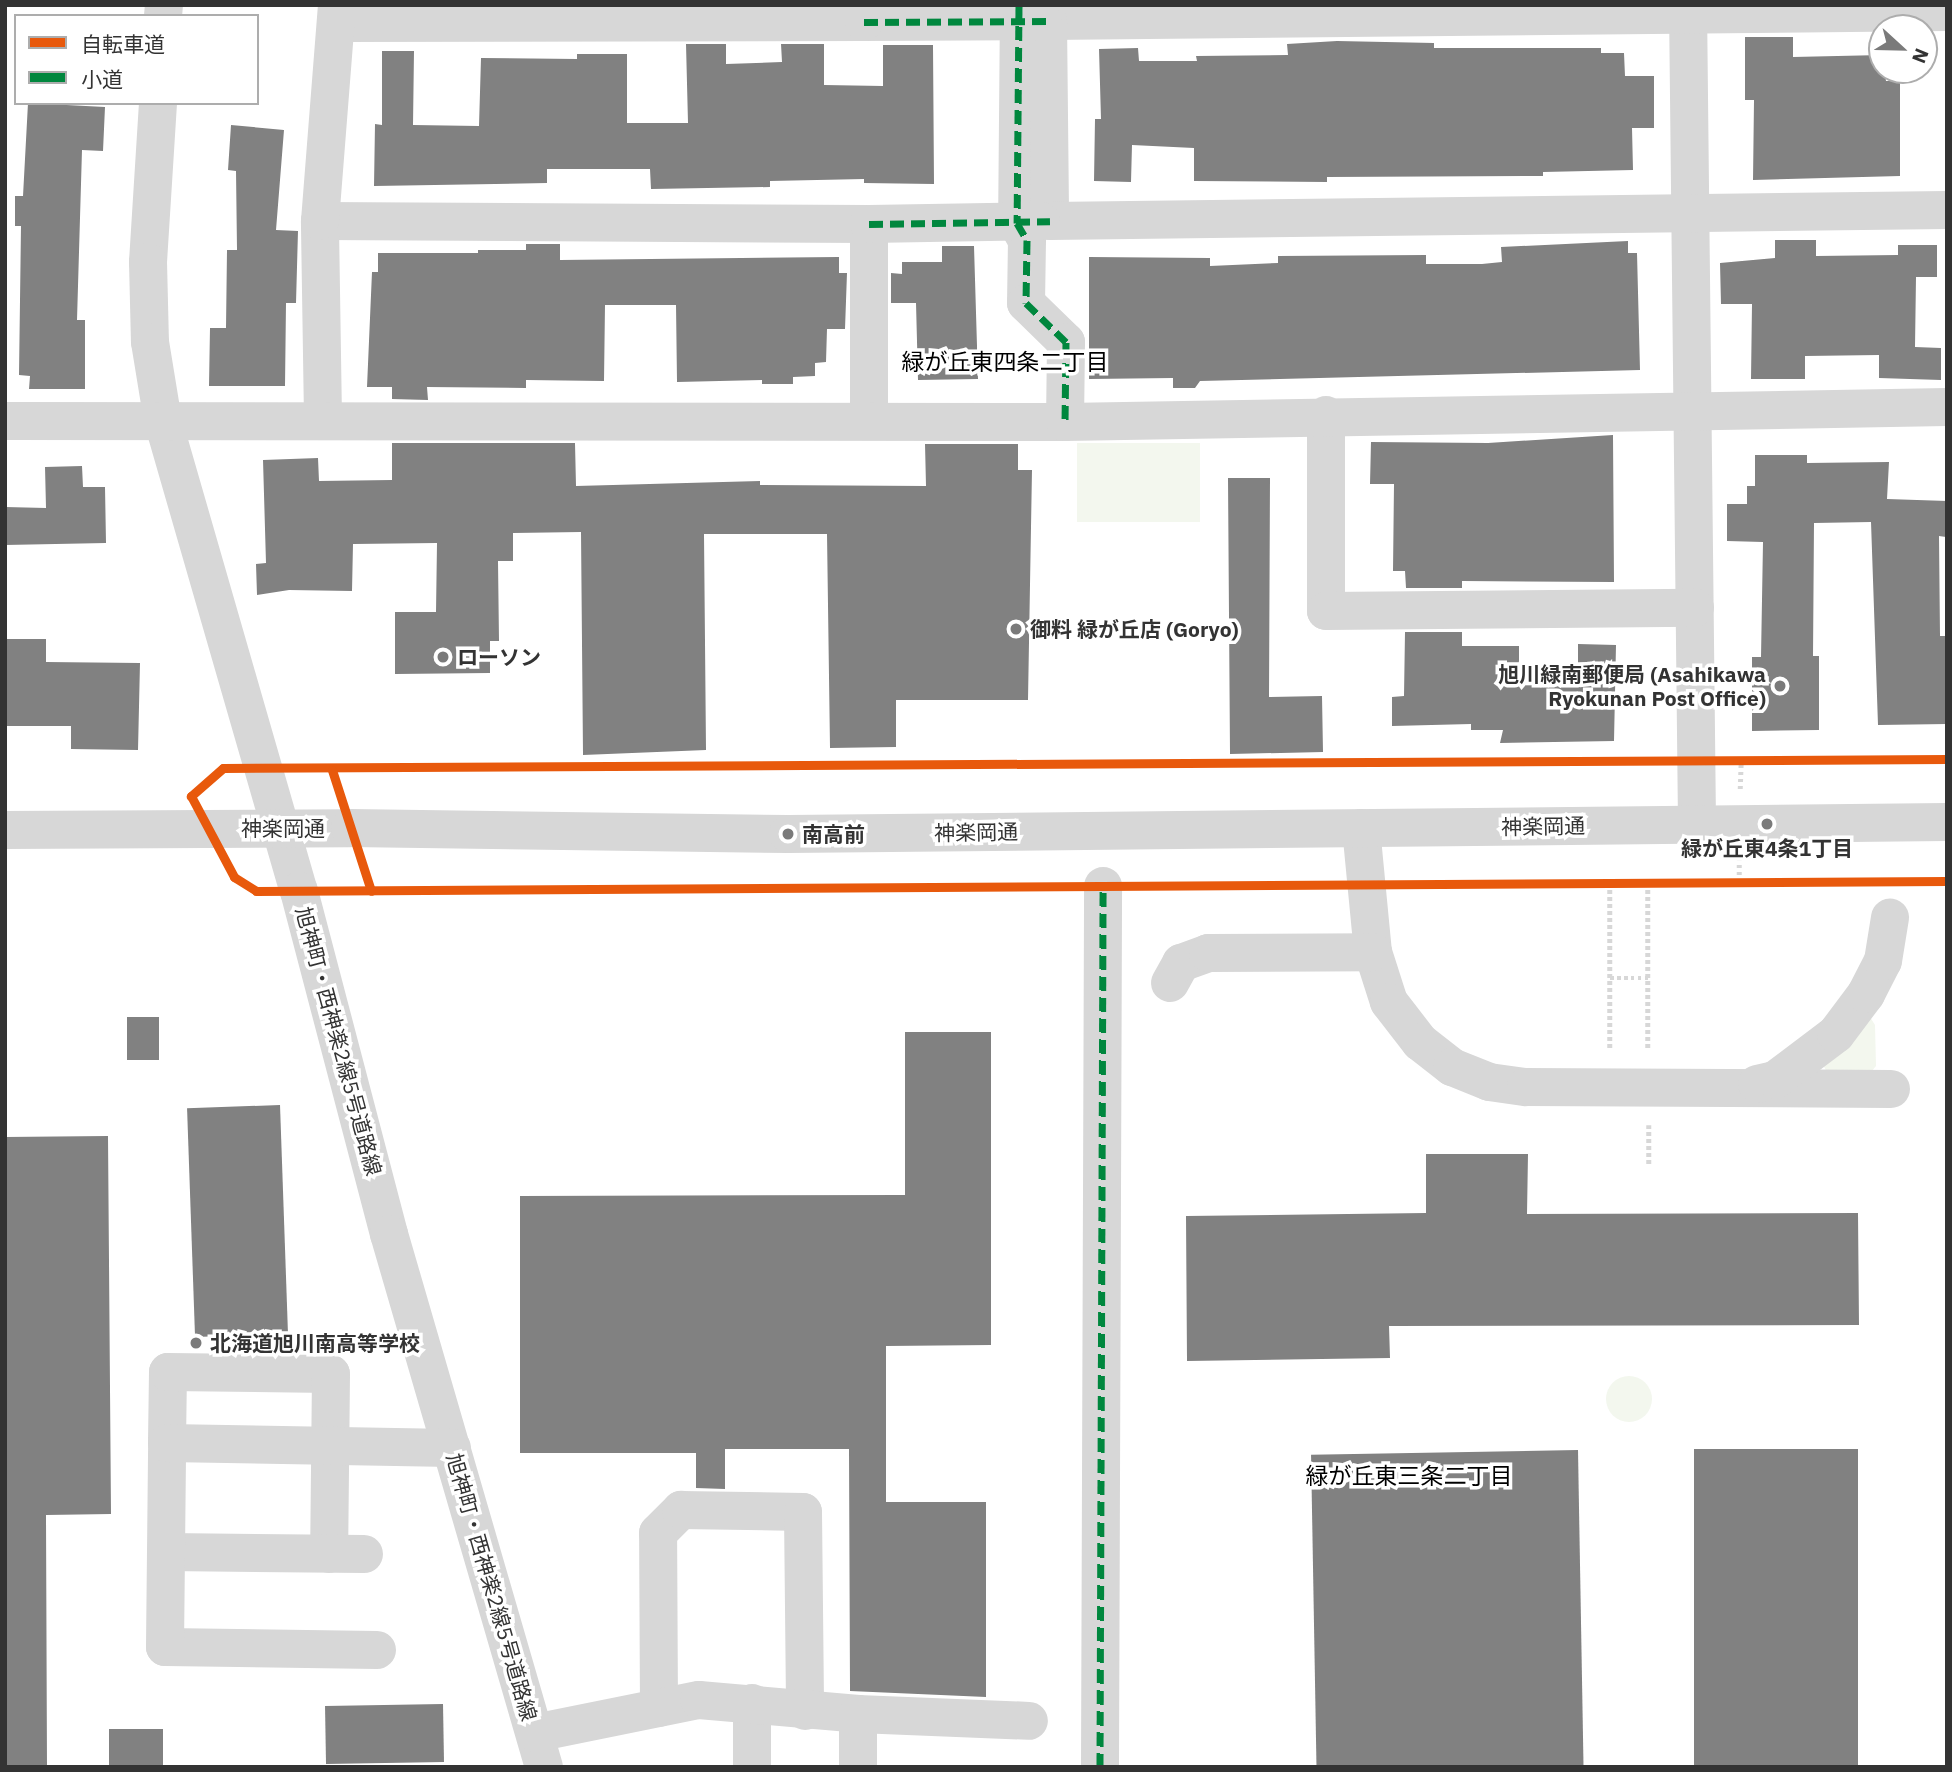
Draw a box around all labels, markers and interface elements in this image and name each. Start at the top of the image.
legend [14,14,259,105]
north arrow [1868,14,1938,84]
text: 自転車道 [81,30,165,58]
text: N [1907,45,1934,67]
text: 小道 [81,65,123,93]
district label: 緑が丘東四条二丁目 [902,347,1108,375]
place label: 御料 緑が丘店 (Goryo) [1030,616,1239,642]
marker: 御料 緑が丘店 (Goryo) [1008,621,1024,637]
place label: ローソン [457,644,541,670]
marker: ローソン [435,649,451,665]
place label: 旭川緑南郵便局 (Asahikawa Ryokunan Post Office) [1498,661,1766,711]
marker: 旭川緑南郵便局 (Asahikawa Ryokunan Post Office) [1772,678,1788,694]
street label: 神楽岡通 [1501,813,1585,839]
street label: 神楽岡通 [241,815,325,841]
marker: 緑が丘東4条1丁目 [1759,816,1775,832]
street label: 神楽岡通 [934,819,1018,845]
place label: 南高前 [802,821,865,847]
marker: 南高前 [780,826,796,842]
place label: 緑が丘東4条1丁目 [1681,835,1853,861]
street label: 旭神町・西神楽2線5号道路線 [291,904,387,1178]
place label: 北海道旭川南高等学校 [210,1330,420,1356]
marker: 北海道旭川南高等学校 [188,1335,204,1351]
street label: 旭神町・西神楽2線5号道路線 [442,1450,542,1724]
district label: 緑が丘東三条二丁目 [1306,1461,1512,1489]

